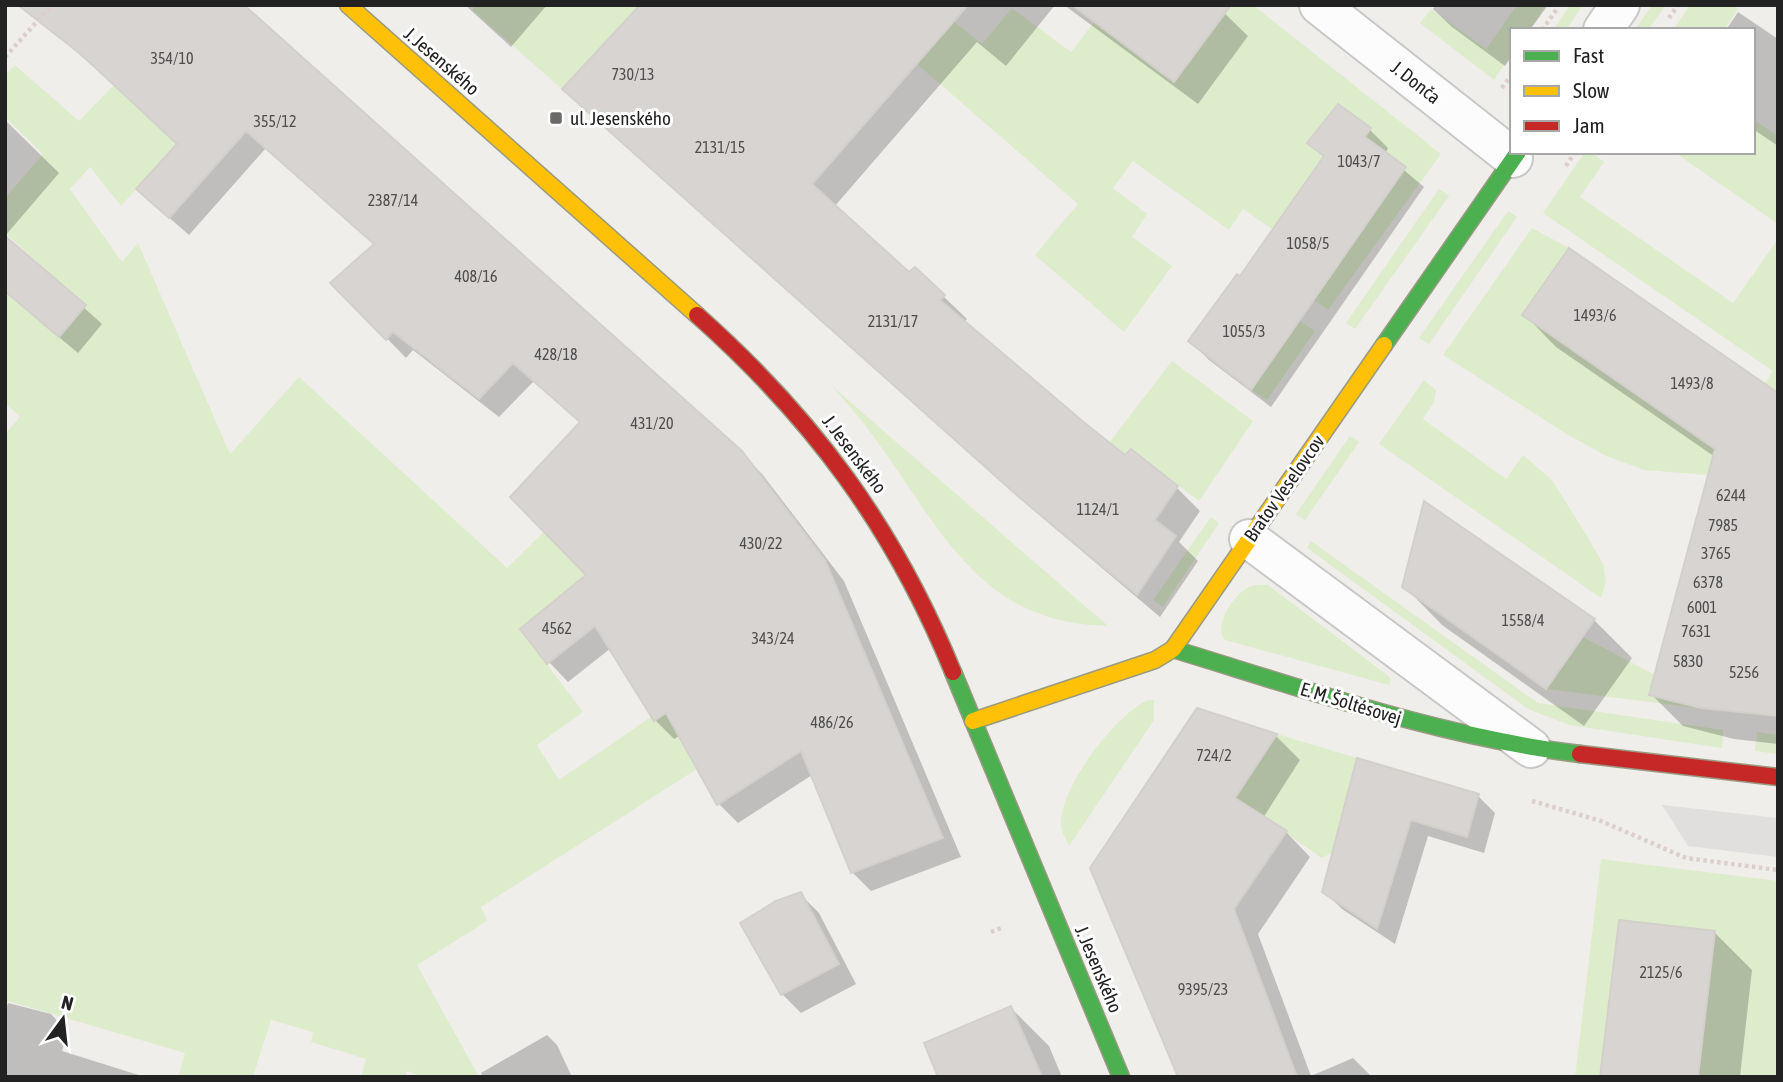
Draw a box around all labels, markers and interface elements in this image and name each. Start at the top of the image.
street label: J. Jesenského [400,22,484,100]
legend [1510,28,1755,154]
text: Fast [1573,43,1604,67]
house number: 354/10 [150,49,194,67]
street label: J. Donča [1387,56,1445,108]
house number: 730/13 [611,65,655,83]
text: Slow [1573,78,1610,102]
place label: ul. Jesenského [570,107,671,129]
marker: ul. Jesenského [548,110,564,126]
house number: 355/12 [253,112,297,130]
text: Jam [1573,113,1605,137]
house number: 2131/15 [695,138,745,156]
house number: 1043/7 [1337,152,1381,170]
house number: 2387/14 [368,191,418,209]
house number: 1058/5 [1286,234,1330,252]
house number: 408/16 [454,267,498,285]
house number: 1493/6 [1573,306,1617,324]
house number: 2131/17 [868,312,918,330]
house number: 1055/3 [1222,322,1266,340]
house number: 428/18 [534,345,578,363]
house number: 1493/8 [1670,374,1714,392]
street label: J. Jesenského [818,410,892,498]
house number: 431/20 [630,414,674,432]
street label: Bratov Veselovcov [1239,430,1329,546]
house number: 6244 [1716,486,1746,504]
house number: 1124/1 [1076,500,1120,518]
house number: 7985 [1708,516,1738,534]
house number: 430/22 [739,534,783,552]
house number: 3765 [1701,544,1731,562]
house number: 6378 [1693,573,1723,591]
house number: 6001 [1687,598,1717,616]
house number: 1558/4 [1501,611,1545,629]
house number: 4562 [542,619,572,637]
house number: 7631 [1681,622,1711,640]
house number: 343/24 [751,629,795,647]
house number: 5830 [1673,652,1703,670]
house number: 5256 [1729,663,1759,681]
street label: E. M. Šoltésovej [1298,677,1404,729]
house number: 486/26 [810,713,854,731]
house number: 724/2 [1196,746,1232,764]
street label: J. Jesenského [1071,922,1127,1016]
house number: 2125/6 [1639,963,1683,981]
house number: 9395/23 [1178,980,1228,998]
north arrow [28,984,98,1054]
text: N [59,991,76,1015]

